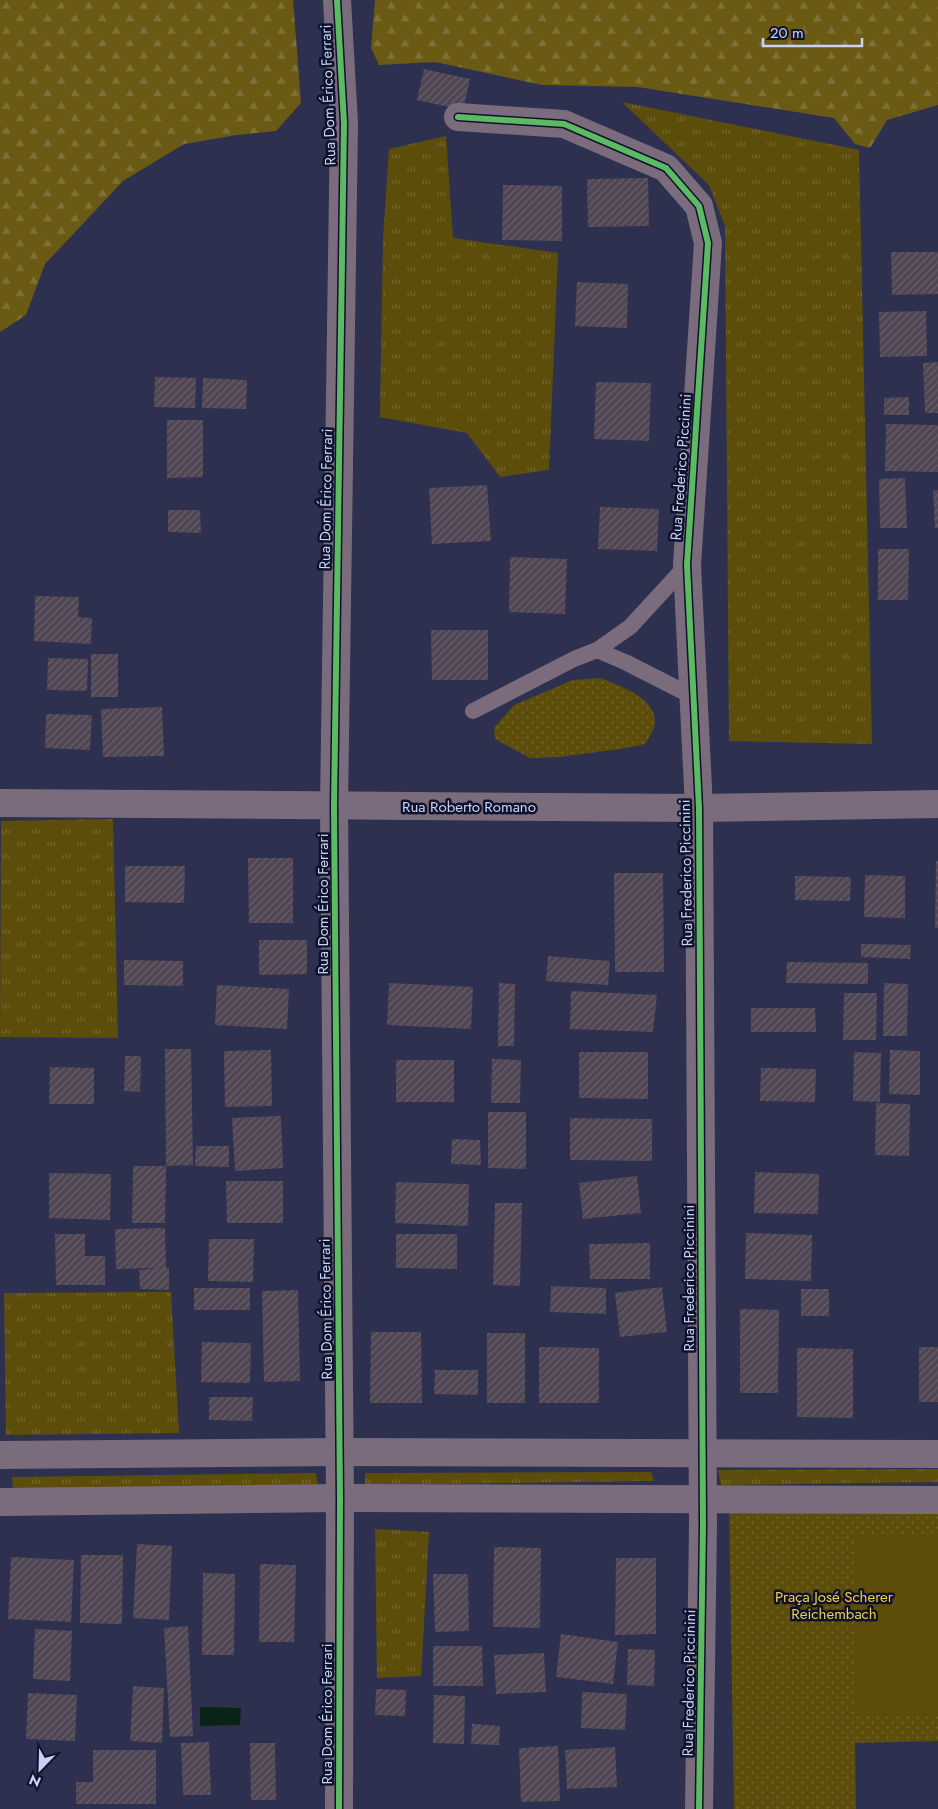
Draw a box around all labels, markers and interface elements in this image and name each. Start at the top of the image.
scale bar [763,15,862,47]
text: 20 m [770,22,804,44]
street label: Rua Dom Érico Ferrari [315,24,341,166]
street label: Rua Frederico Piccinini [665,393,697,541]
street label: Rua Dom Érico Ferrari [314,428,338,570]
street label: Rua Roberto Romano [402,796,536,818]
street label: Rua Frederico Piccinini [674,799,698,947]
street label: Rua Dom Érico Ferrari [312,833,334,975]
street label: Rua Frederico Piccinini [678,1205,700,1351]
street label: Rua Dom Érico Ferrari [314,1238,338,1380]
park label: Praça José Scherer Reichembach [775,1586,894,1625]
street label: Rua Frederico Piccinini [677,1609,701,1757]
street label: Rua Dom Érico Ferrari [316,1643,338,1785]
north arrow [15,1744,65,1794]
text: N [26,1770,44,1792]

